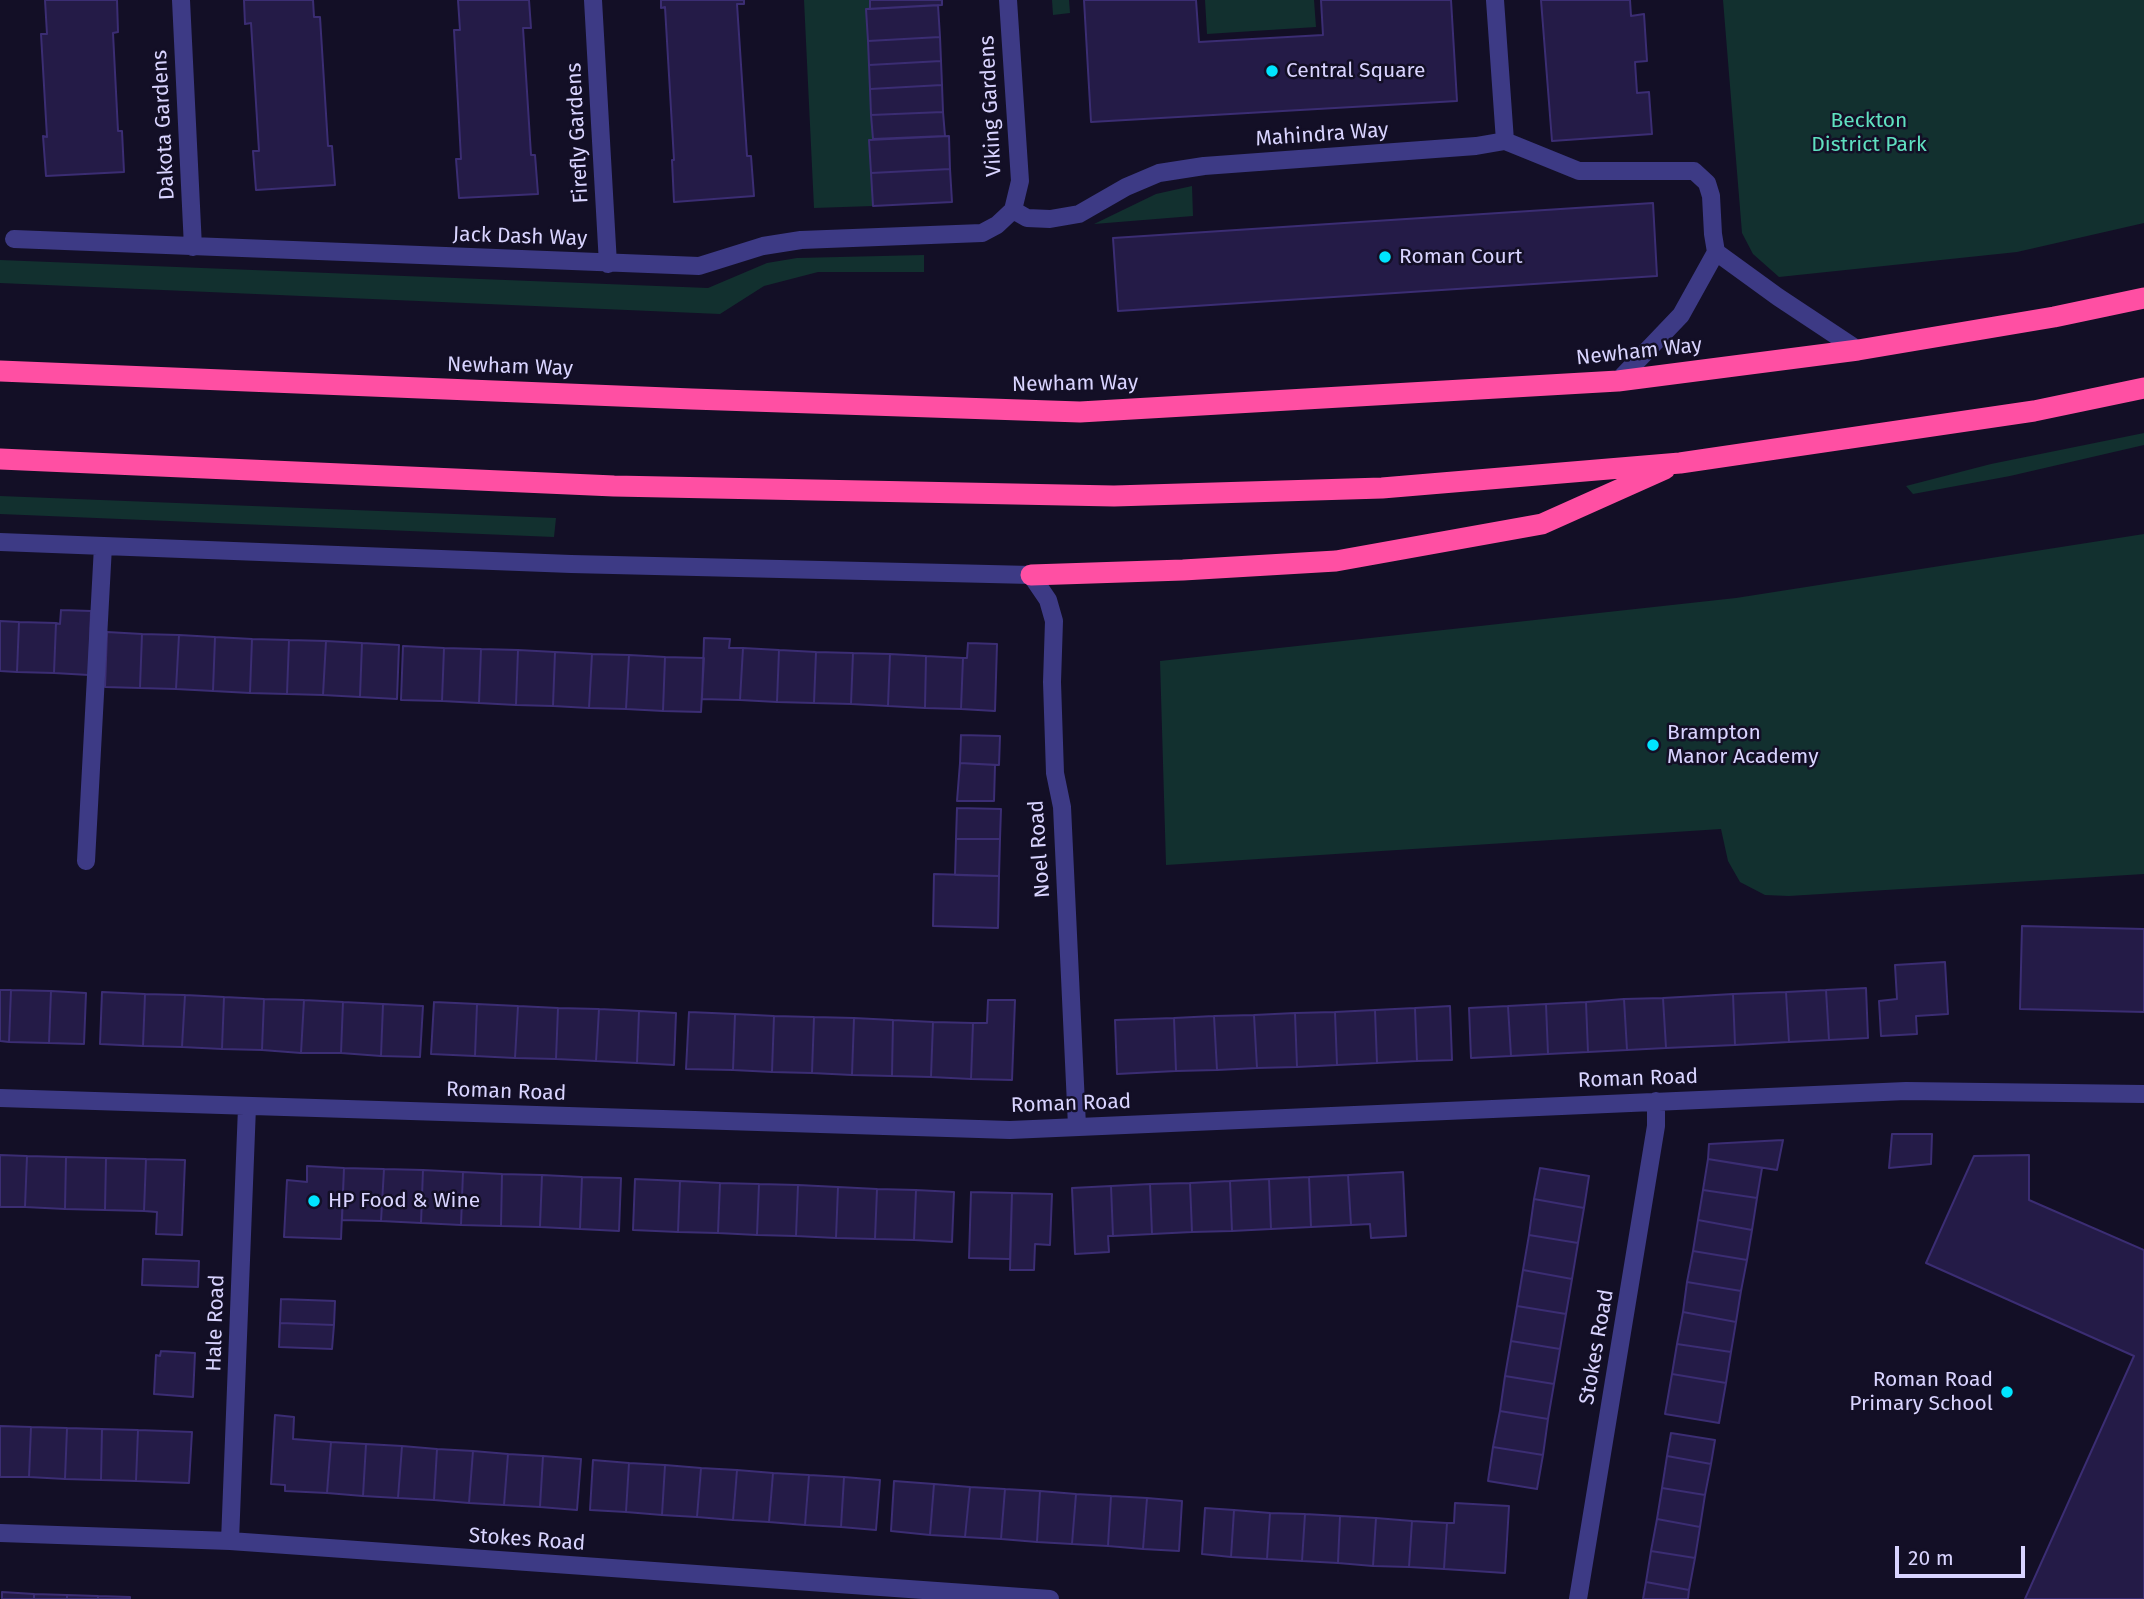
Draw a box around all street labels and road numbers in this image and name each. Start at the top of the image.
street label: Viking Gardens [975,35,1007,177]
street label: Dakota Gardens [147,49,181,201]
street label: Firefly Gardens [562,62,594,204]
street label: Mahindra Way [1255,118,1389,152]
street label: Jack Dash Way [452,222,588,252]
street label: Newham Way [1575,333,1703,371]
street label: Newham Way [446,352,574,382]
street label: Newham Way [1012,370,1138,398]
street label: Noel Road [1024,799,1056,899]
street label: Roman Road [1577,1064,1699,1094]
street label: Roman Road [445,1077,567,1107]
street label: Roman Road [1010,1089,1132,1119]
street label: Hale Road [202,1274,230,1372]
street label: Stokes Road [1574,1287,1620,1407]
street label: Stokes Road [468,1523,586,1557]

